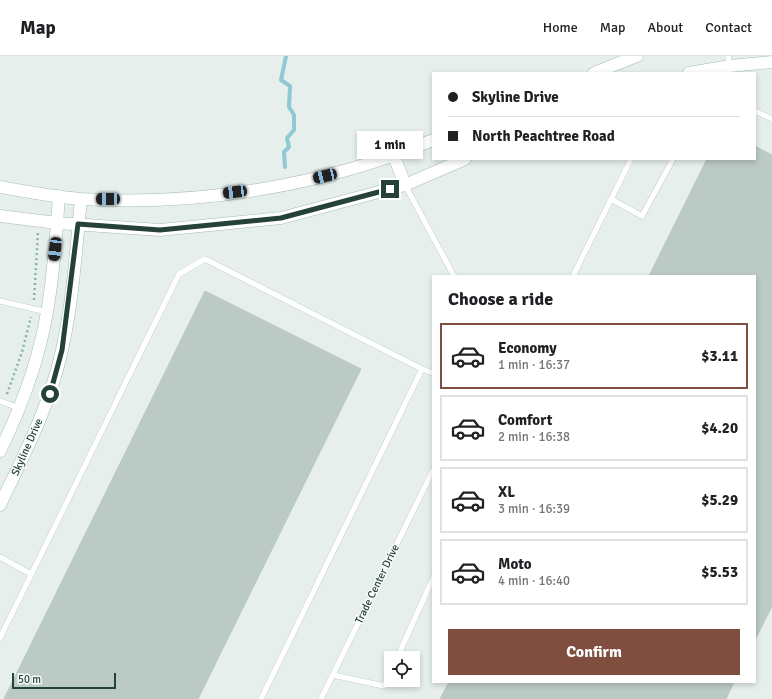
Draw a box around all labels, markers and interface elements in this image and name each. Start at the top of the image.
text: Map [20,16,56,40]
text: Home [543,19,578,36]
text: Map [600,19,625,36]
text: About [647,19,683,36]
text: Contact [705,19,752,36]
text: Skyline Drive [472,88,559,106]
text: North Peachtree Road [472,127,615,145]
callout: 1 min [357,131,423,159]
text: 1 min [374,137,406,153]
car [312,167,338,185]
route end [381,180,399,198]
car [222,185,248,199]
car [96,193,120,205]
car [48,236,62,262]
text: Choose a ride [448,288,553,310]
icon: car [450,338,486,374]
text: Economy [498,339,557,357]
text: $3.11 [701,347,738,365]
text: 1 min · 16:37 [498,357,570,373]
route start [41,385,59,403]
icon: car [450,410,486,446]
text: Comfort [498,411,552,429]
street label: Skyline Drive [9,416,45,478]
text: $4.20 [701,419,738,437]
text: 2 min · 16:38 [498,429,570,445]
icon: car [450,482,486,518]
text: XL [498,483,515,501]
text: $5.29 [701,491,738,509]
text: 3 min · 16:39 [498,501,570,517]
street label: Trade Center Drive [352,542,402,626]
icon: car [450,554,486,590]
text: Moto [498,555,532,573]
text: $5.53 [701,563,738,581]
text: 4 min · 16:40 [498,573,570,589]
button: Confirm [448,629,740,675]
map controls [384,651,420,687]
button: locate [384,651,420,687]
scale bar [12,671,116,690]
text: 50 m [18,673,41,686]

